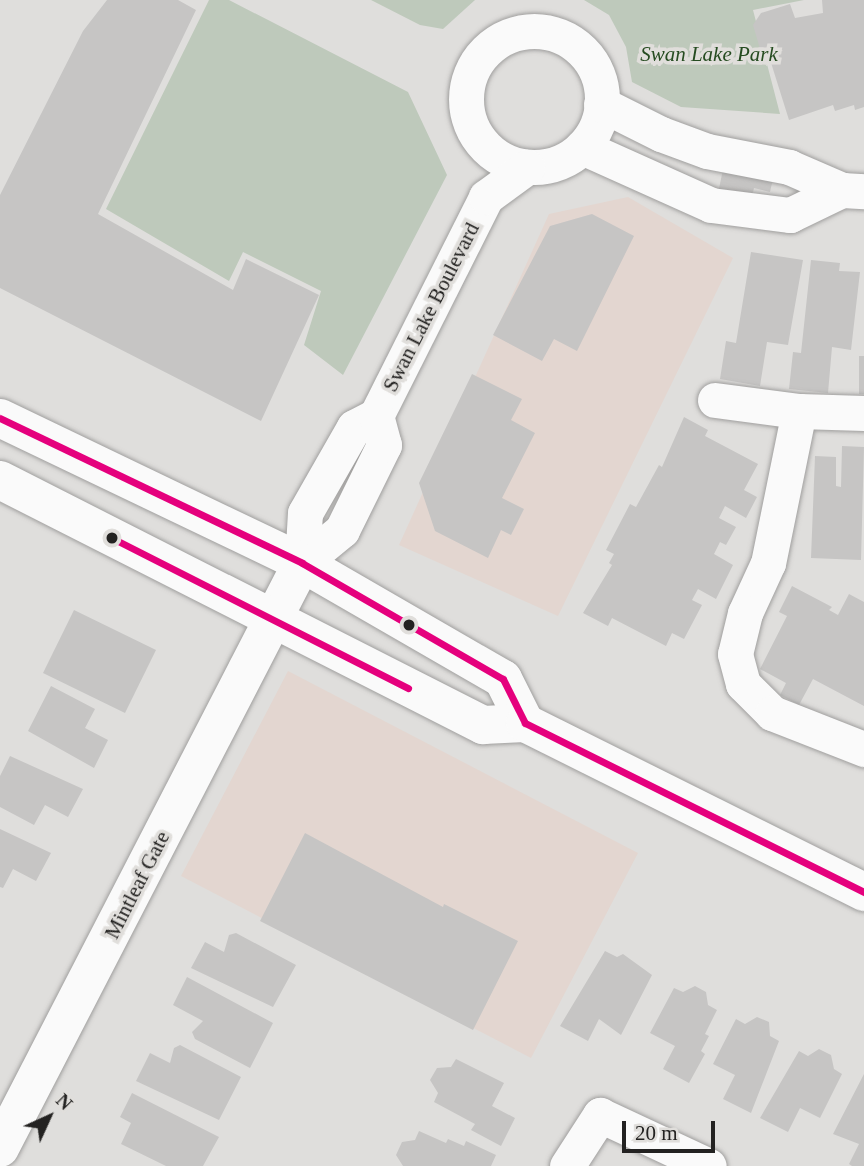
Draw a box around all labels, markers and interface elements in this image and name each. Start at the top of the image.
park label: Swan Lake Park [640,41,778,67]
street label: Swan Lake Boulevard [377,218,485,396]
unlabelled marker [105,531,119,545]
unlabelled marker [402,618,416,632]
street label: Mintleaf Gate [99,827,175,943]
north arrow [14,1082,84,1152]
text: N [52,1090,76,1114]
scale bar [626,1106,719,1150]
text: 20 m [635,1121,678,1145]

